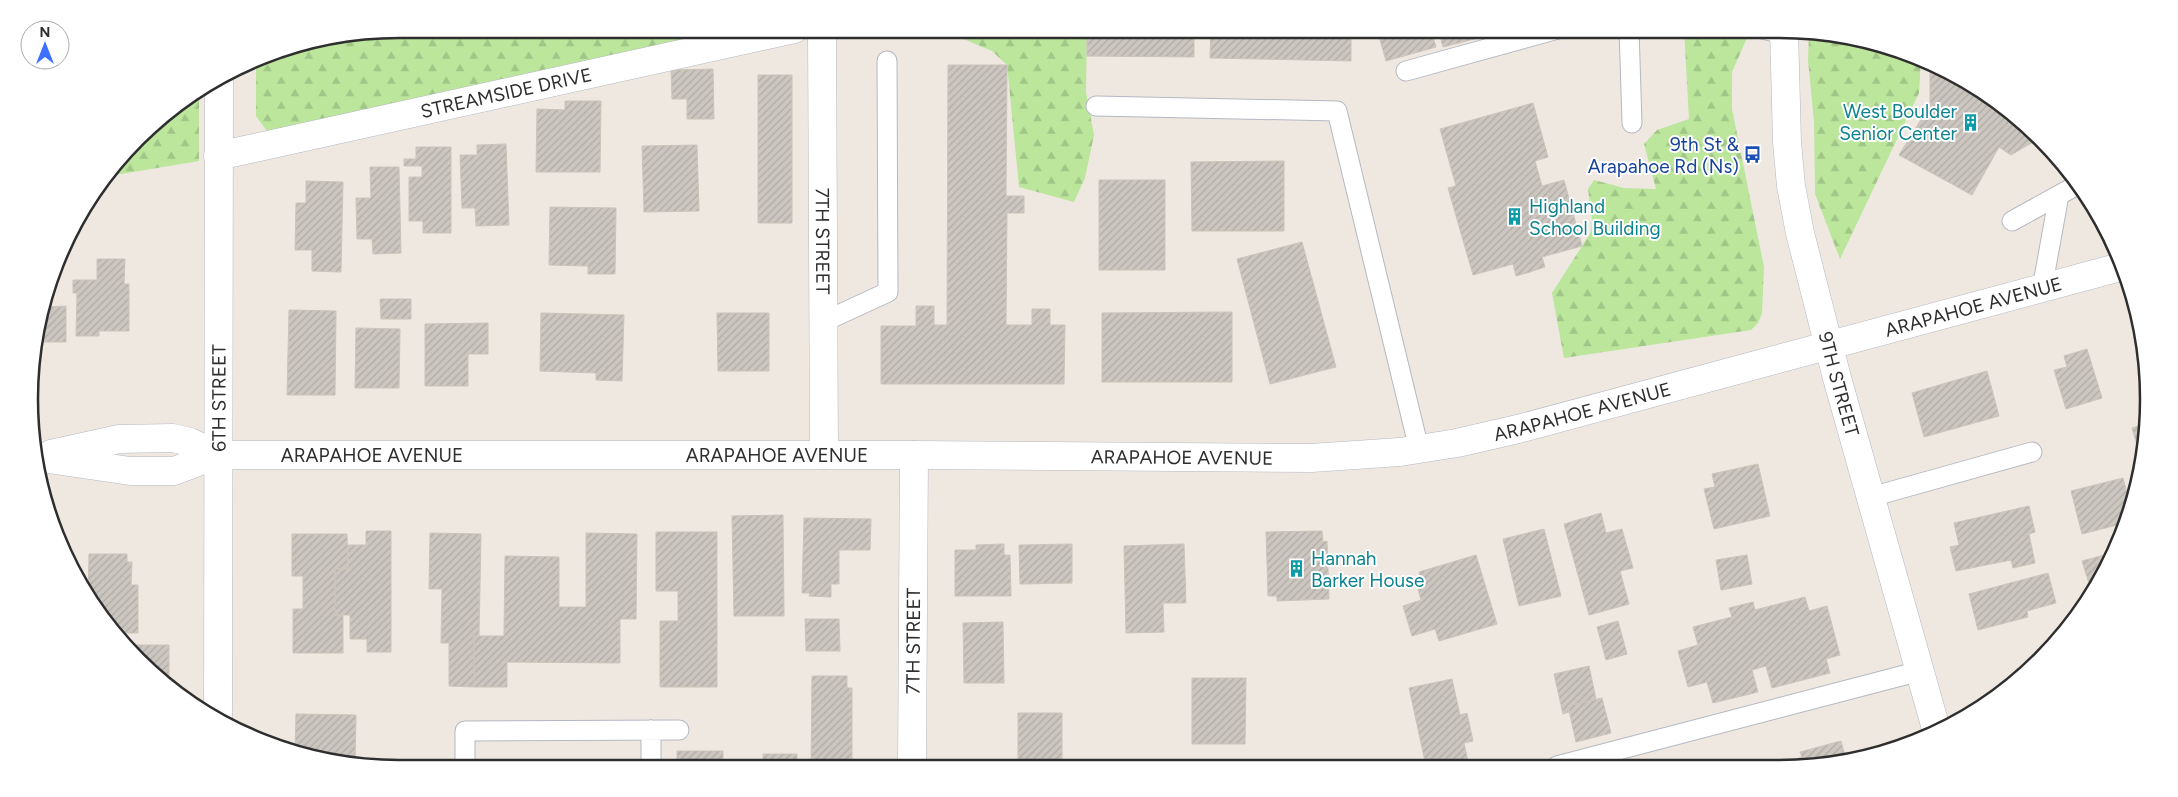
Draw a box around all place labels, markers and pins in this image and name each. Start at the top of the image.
place label: West Boulder Senior Center [1839,100,1958,145]
building icon: West Boulder Senior Center [1961,112,1981,132]
place label: 9th St & Arapahoe Rd (Ns) [1588,133,1740,178]
bus stop icon: 9th St & Arapahoe Rd (Ns) [1743,145,1763,165]
place label: Highland School Building [1529,195,1661,240]
building icon: Highland School Building [1505,207,1525,227]
place label: Hannah Barker House [1311,547,1424,592]
building icon: Hannah Barker House [1287,559,1307,579]

